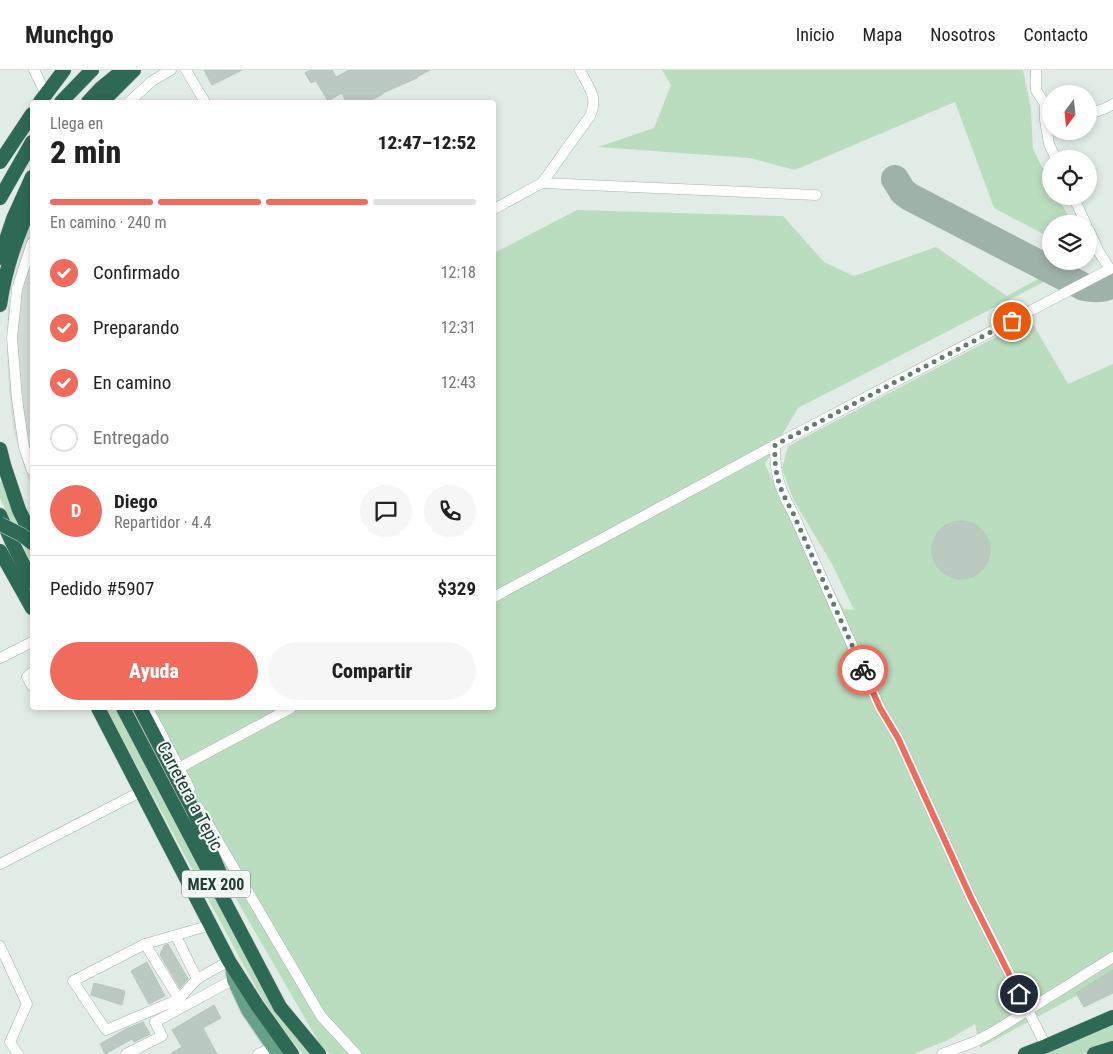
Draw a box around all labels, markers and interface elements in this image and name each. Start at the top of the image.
text: Munchgo [25,21,114,49]
text: Inicio [796,24,835,45]
text: Mapa [863,24,902,45]
text: Nosotros [930,24,996,45]
text: Contacto [1024,24,1088,45]
north arrow [1042,85,1098,140]
map controls [1042,85,1097,270]
text: Llega en [50,114,103,133]
text: 12:47–12:52 [378,131,476,154]
text: 2 min [50,133,121,171]
button: locate [1042,150,1097,205]
text: En camino · 240 m [50,213,167,232]
button: layers [1042,215,1097,270]
icon: check [50,259,78,287]
text: Confirmado [93,261,180,284]
text: 12:18 [441,263,476,282]
pin [991,300,1033,342]
icon: bag [998,307,1026,335]
icon: check [50,314,78,342]
text: Preparando [93,316,179,339]
text: 12:31 [441,318,476,337]
icon: check [50,369,78,397]
text: En camino [93,371,171,394]
text: 12:43 [441,373,476,392]
text: Entregado [93,426,169,449]
button: chat [360,485,412,537]
button: phone [424,485,476,537]
text: Diego [114,490,158,513]
text: D [71,499,81,522]
text: Repartidor · 4.4 [114,513,211,532]
text: Pedido #5907 [50,577,154,600]
text: $329 [438,577,476,600]
button: Ayuda [50,642,258,700]
button: Compartir [268,642,476,700]
courier [838,645,888,695]
icon: bike [849,656,877,684]
street label: Carretera a Tepic [153,738,228,854]
road number: MEX 200 [182,871,250,898]
pin [998,973,1040,1015]
icon: home [1005,980,1033,1008]

